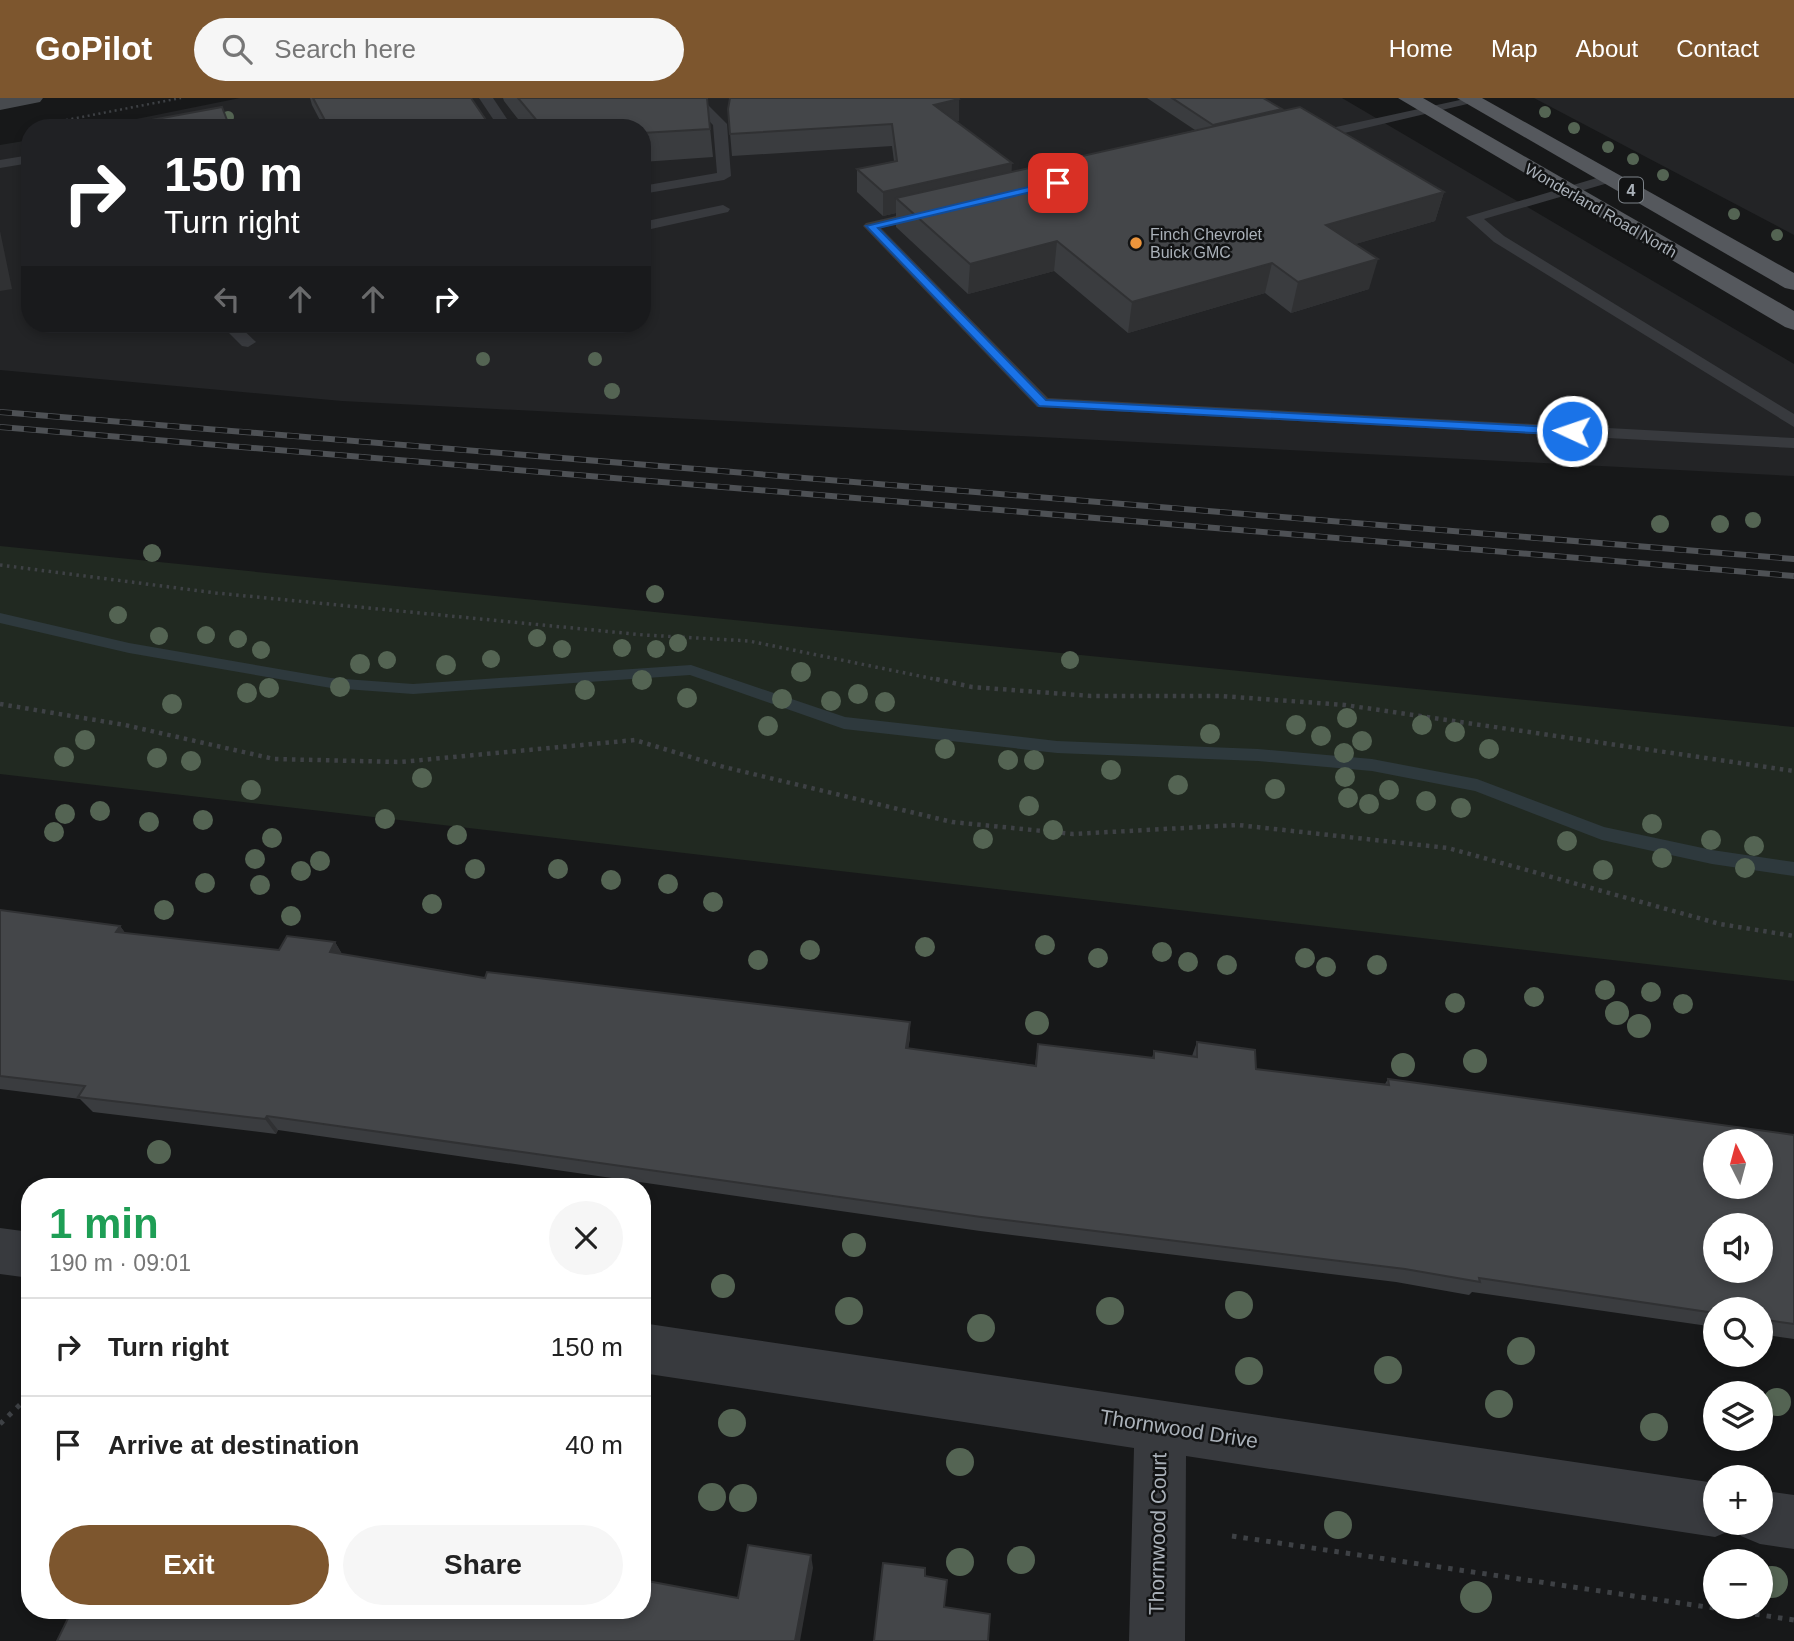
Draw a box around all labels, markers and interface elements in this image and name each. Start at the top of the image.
search box [194,18,684,81]
text: GoPilot [35,30,152,67]
icon: search [218,30,256,68]
text: Search here [274,34,416,64]
text: Home [1389,35,1453,62]
text: Map [1491,35,1538,62]
text: About [1576,35,1638,62]
text: Contact [1676,35,1759,62]
icon: right [49,147,140,238]
text: 150 m [164,147,303,201]
pin [1028,153,1088,213]
street label: Wonderland Road North [1522,160,1680,261]
icon: arrive [1039,164,1077,202]
road number: 4 [1619,178,1643,202]
text: Turn right [164,204,300,240]
place label: Finch Chevrolet Buick GMC [1150,226,1263,261]
marker: Finch Chevrolet Buick GMC [1128,235,1144,251]
icon: left [208,280,246,318]
icon: ahead [281,280,319,318]
icon: ahead [354,280,392,318]
icon: right [427,280,465,318]
position arrow [1535,394,1609,468]
north arrow [1703,1129,1773,1199]
map controls [1703,1129,1773,1619]
text: 1 min [49,1200,159,1247]
button: close [549,1201,623,1275]
button: sound [1703,1213,1773,1283]
text: 190 m · 09:01 [49,1250,191,1276]
button: search [1703,1297,1773,1367]
icon: right [49,1328,87,1366]
text: Turn right [108,1332,229,1362]
text: 150 m [551,1332,623,1362]
button: layers [1703,1381,1773,1451]
street label: Thornwood Drive [1098,1405,1260,1452]
icon: arrive [49,1426,87,1464]
text: Arrive at destination [108,1430,359,1460]
text: 40 m [565,1430,623,1460]
street label: Thornwood Court [1145,1453,1170,1615]
button: + [1703,1465,1773,1535]
button: Exit [49,1525,329,1605]
button: Share [343,1525,623,1605]
button: − [1703,1549,1773,1619]

